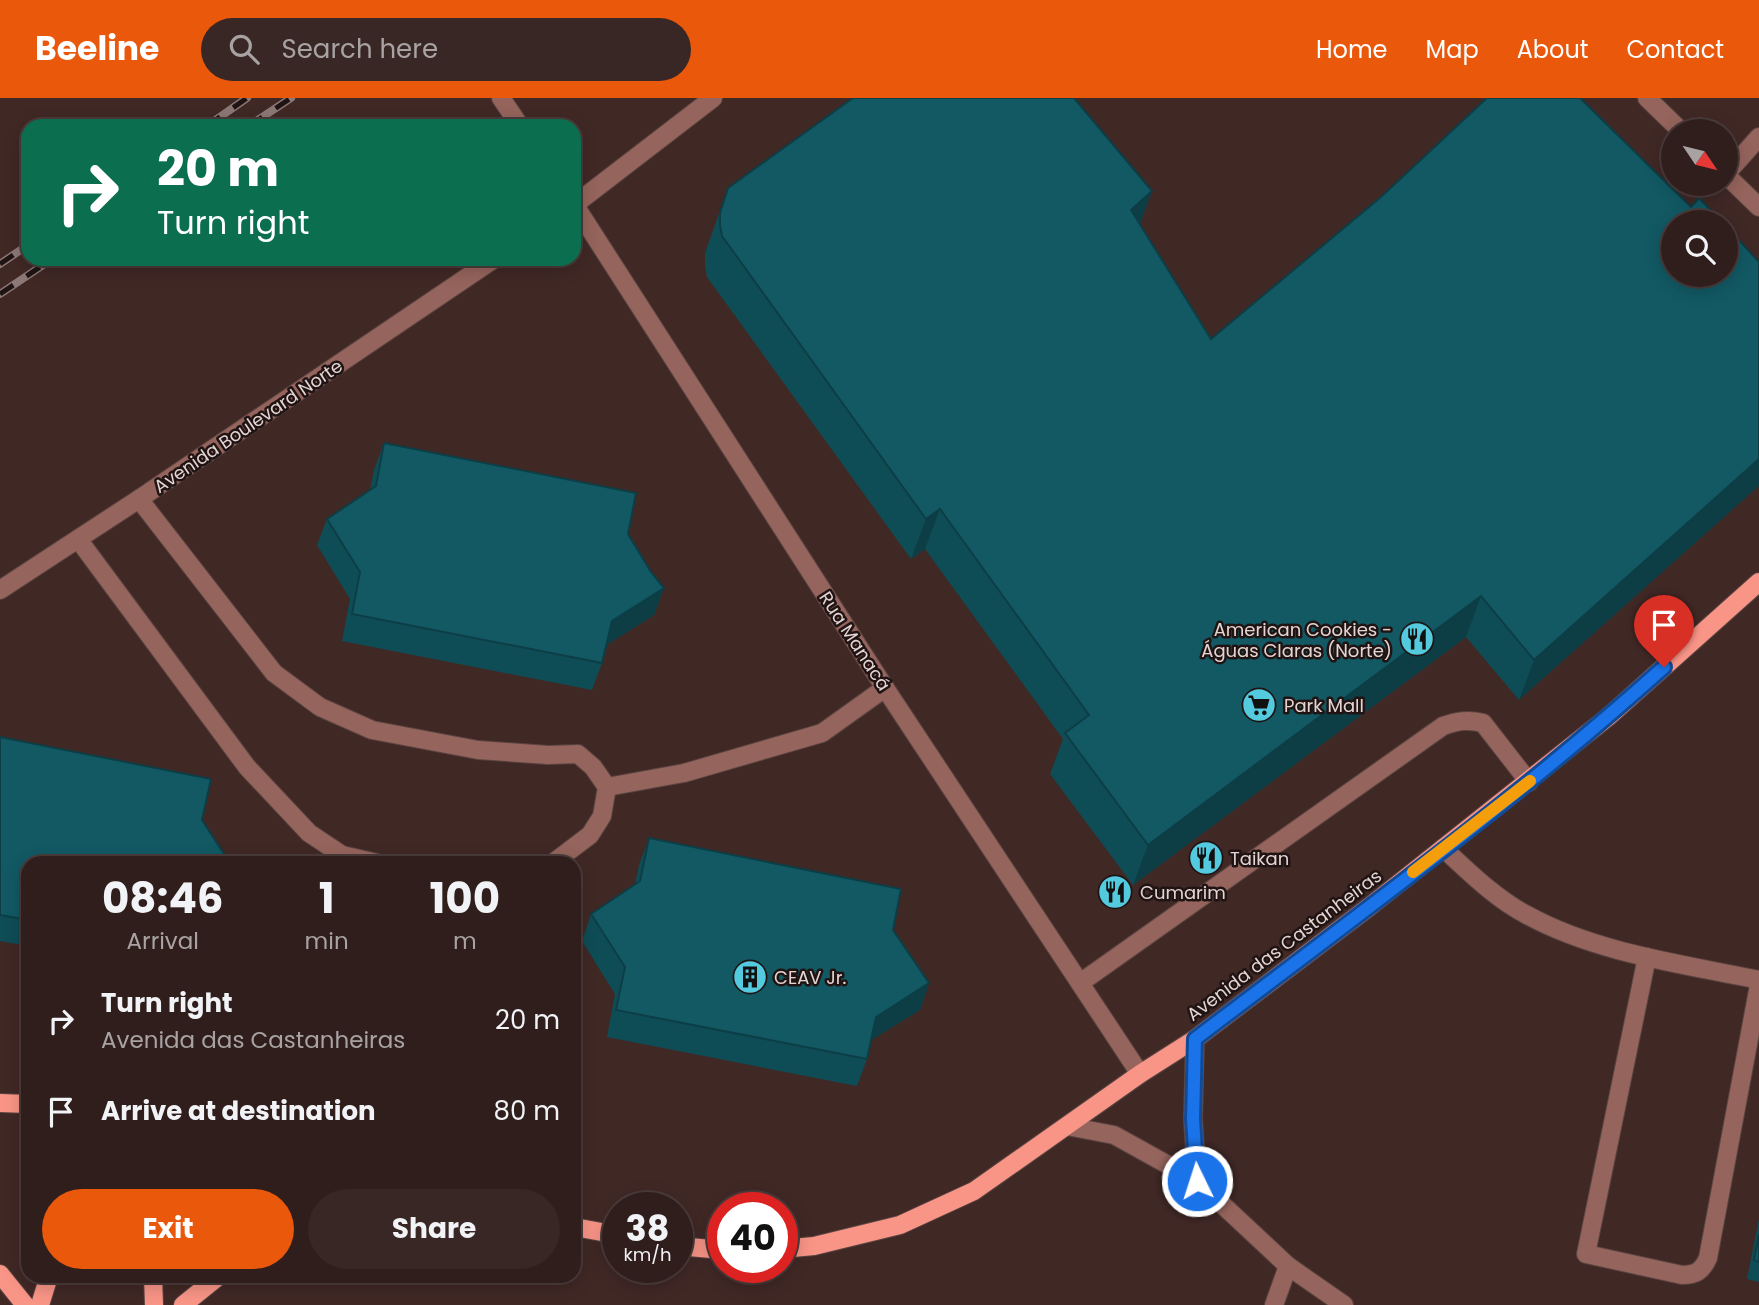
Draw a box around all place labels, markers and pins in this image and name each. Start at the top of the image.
pin [1634,595,1694,667]
place label: American Cookies - Águas Claras (Norte) [1201,617,1392,663]
restaurant icon: American Cookies - Águas Claras (Norte) [1398,620,1436,658]
supermarket icon: Park Mall [1240,686,1278,724]
place label: Park Mall [1284,693,1364,718]
restaurant icon: Taikan [1187,839,1225,877]
place label: Taikan [1230,846,1289,871]
restaurant icon: Cumarim [1096,873,1134,911]
place label: Cumarim [1140,880,1226,905]
building icon: CEAV Jr. [731,958,769,996]
place label: CEAV Jr. [774,965,846,990]

